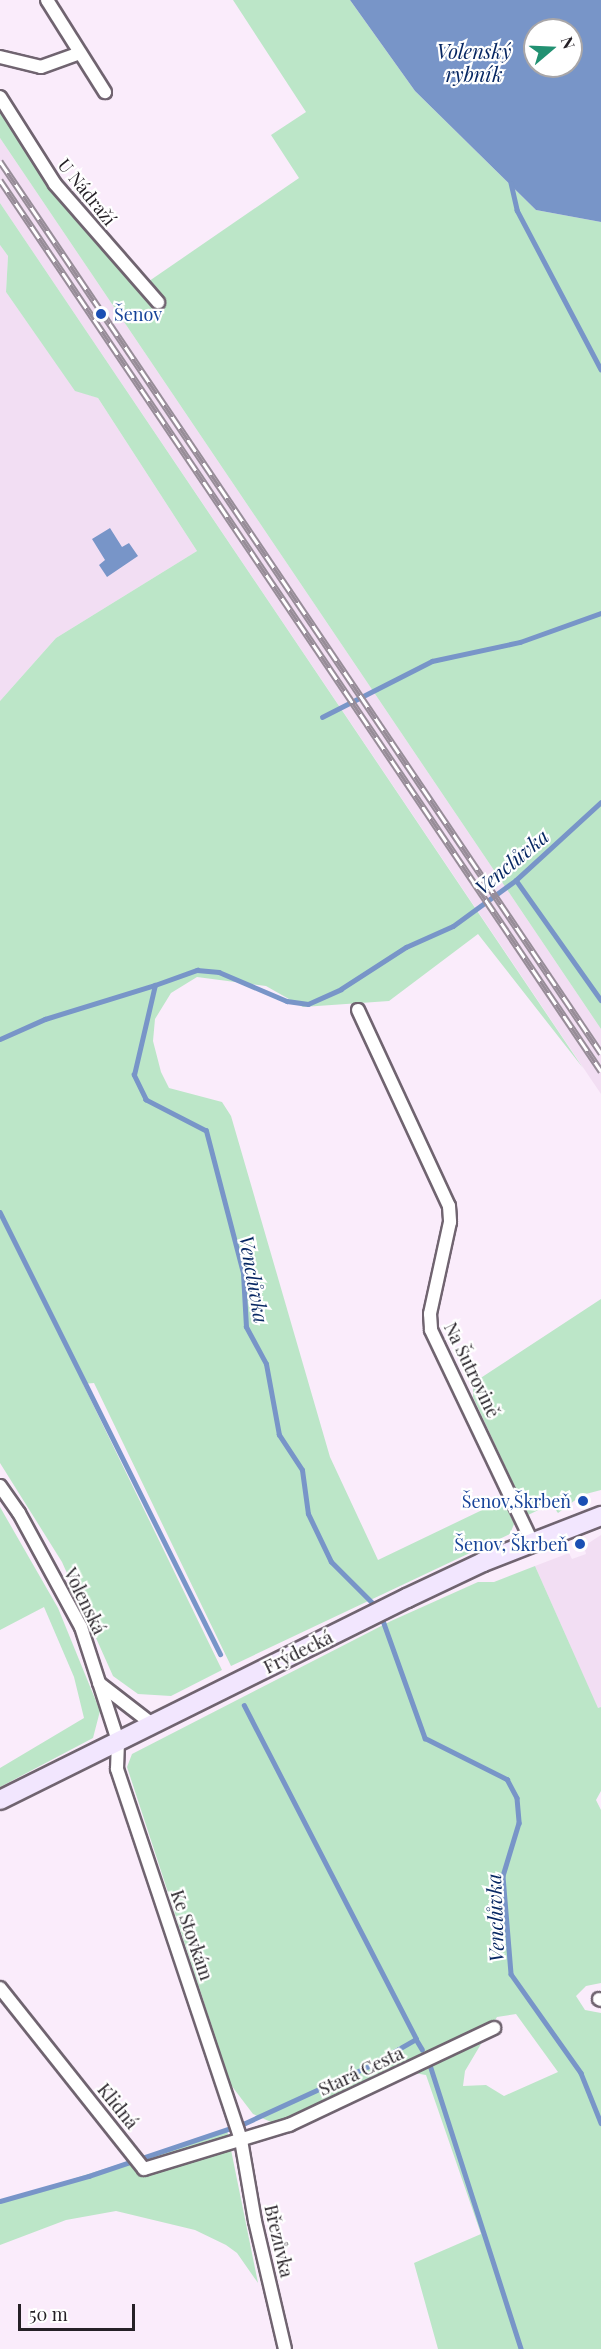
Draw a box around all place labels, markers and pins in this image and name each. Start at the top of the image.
place label: Šenov [114,303,162,325]
marker: Šenov [92,305,110,323]
place label: Šenov,Škrbeň [462,1490,571,1512]
marker: Šenov,Škrbeň [576,1494,590,1508]
place label: Šenov, Škrbeň [454,1533,568,1555]
marker: Šenov, Škrbeň [573,1537,587,1551]

